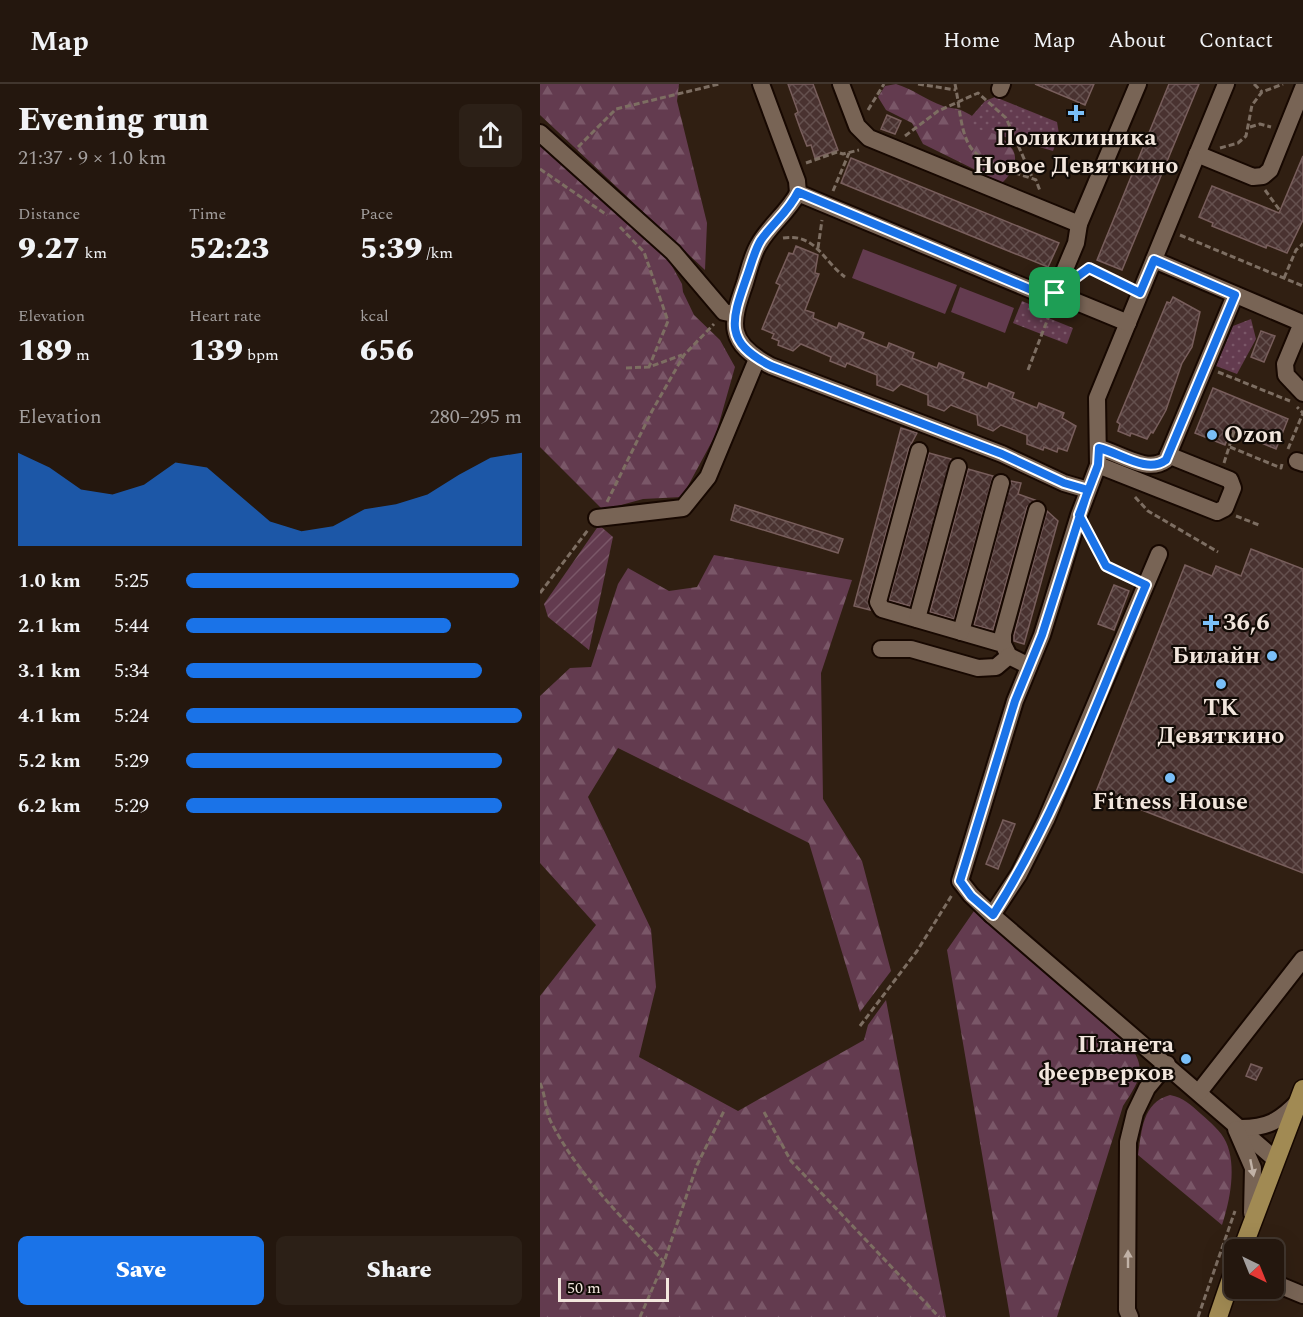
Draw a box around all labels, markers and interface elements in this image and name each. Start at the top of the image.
text: Map [30,20,89,63]
text: Home [943,25,1000,57]
text: Map [1033,25,1075,57]
text: About [1108,25,1166,57]
text: Contact [1199,25,1273,57]
text: Evening run [18,95,209,145]
button: share [459,104,522,167]
marker: Поликлиника Новое Девяткино [1067,104,1085,122]
place label: Поликлиника Новое Девяткино [974,120,1178,184]
text: 21:37 · 9 × 1.0 km [18,143,166,173]
text: Distance [18,202,80,226]
text: Time [189,202,226,226]
text: Pace [360,202,393,226]
text: 9.27 [18,226,80,272]
text: 52:23 [189,226,269,272]
text: 5:39 [360,226,422,272]
text: km [80,241,107,265]
text: /km [422,241,453,265]
pin [1029,267,1080,318]
icon: arrive [1038,276,1071,309]
text: Elevation [18,304,85,328]
text: Heart rate [189,304,261,328]
text: kcal [360,304,389,328]
text: 189 [18,328,72,374]
text: 139 [189,328,243,374]
text: 656 [360,328,414,374]
text: m [72,343,90,367]
text: bpm [243,343,279,367]
text: Elevation [18,402,102,432]
text: 280–295 m [430,402,522,432]
place label: Ozon [1224,417,1283,453]
marker: Ozon [1205,428,1219,442]
text: 1.0 km [18,566,81,596]
text: 5:25 [114,566,149,596]
place label: 36,6 [1223,605,1270,641]
text: 2.1 km [18,611,81,641]
text: 5:44 [114,611,149,641]
marker: 36,6 [1204,616,1218,630]
place label: Билайн [1172,638,1260,674]
marker: Билайн [1265,649,1279,663]
text: 3.1 km [18,656,81,686]
text: 5:34 [114,656,149,686]
marker: ТК Девяткино [1214,677,1228,691]
place label: ТК Девяткино [1158,690,1284,754]
text: 4.1 km [18,701,81,731]
text: 5:24 [114,701,149,731]
text: 5.2 km [18,746,81,776]
text: 5:29 [114,746,149,776]
marker: Fitness House [1163,771,1177,785]
place label: Fitness House [1092,784,1248,820]
text: 6.2 km [18,791,81,821]
text: 5:29 [114,791,149,821]
place label: Планета феерверков [1038,1027,1175,1091]
marker: Планета феерверков [1179,1052,1193,1066]
one-way arrow [1248,1159,1257,1178]
button: Save [18,1236,264,1305]
button: Share [276,1236,522,1305]
north arrow [1224,1239,1284,1299]
map controls [1224,1239,1284,1299]
one-way arrow [1123,1250,1132,1269]
scale bar [558,1275,669,1302]
text: 50 m [567,1276,601,1300]

